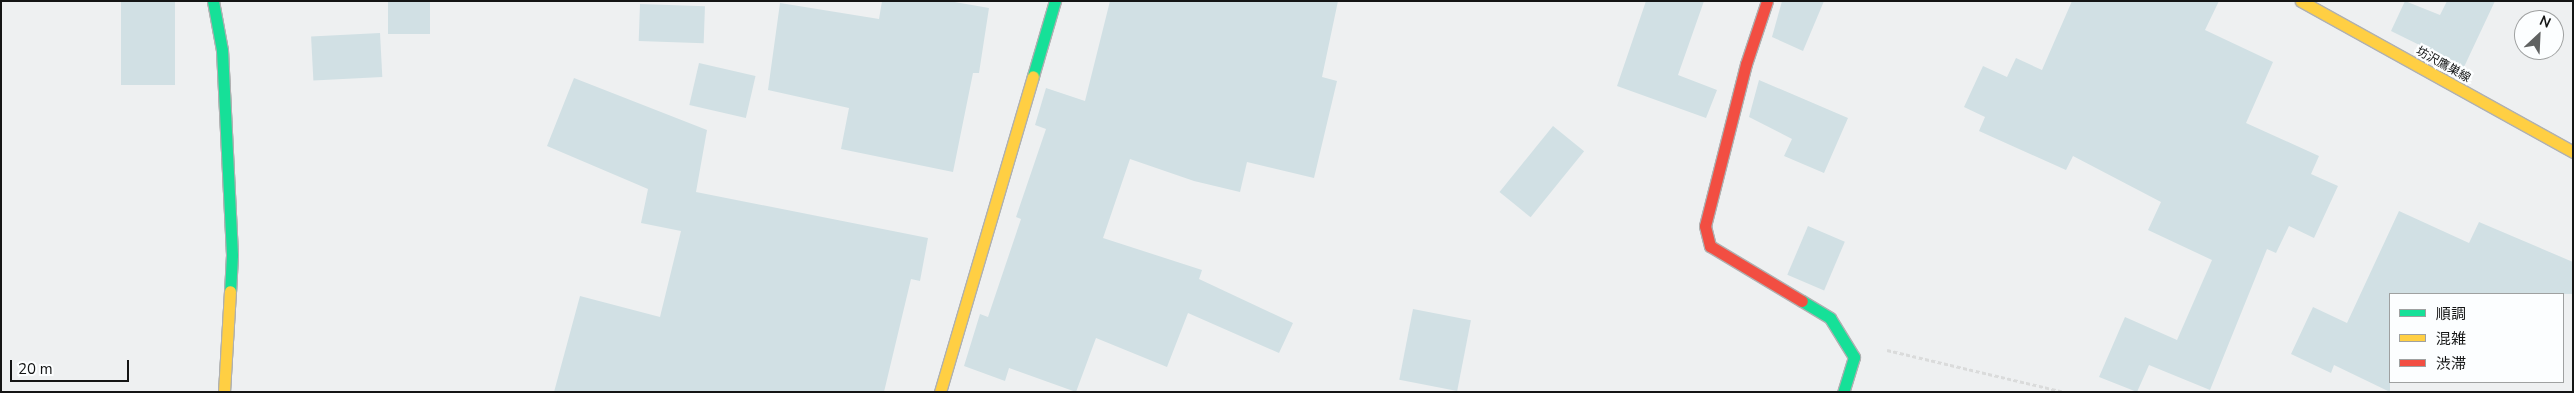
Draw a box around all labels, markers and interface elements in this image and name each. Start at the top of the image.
north arrow [2514,10,2564,60]
text: N [2536,11,2554,33]
street label: 坊沢鷹巣線 [2413,44,2473,86]
legend [2389,293,2564,383]
text: 順調 [2436,304,2466,324]
text: 混雑 [2436,329,2466,349]
scale bar [12,350,131,382]
text: 渋滞 [2436,354,2466,374]
text: 20 m [18,359,53,379]

